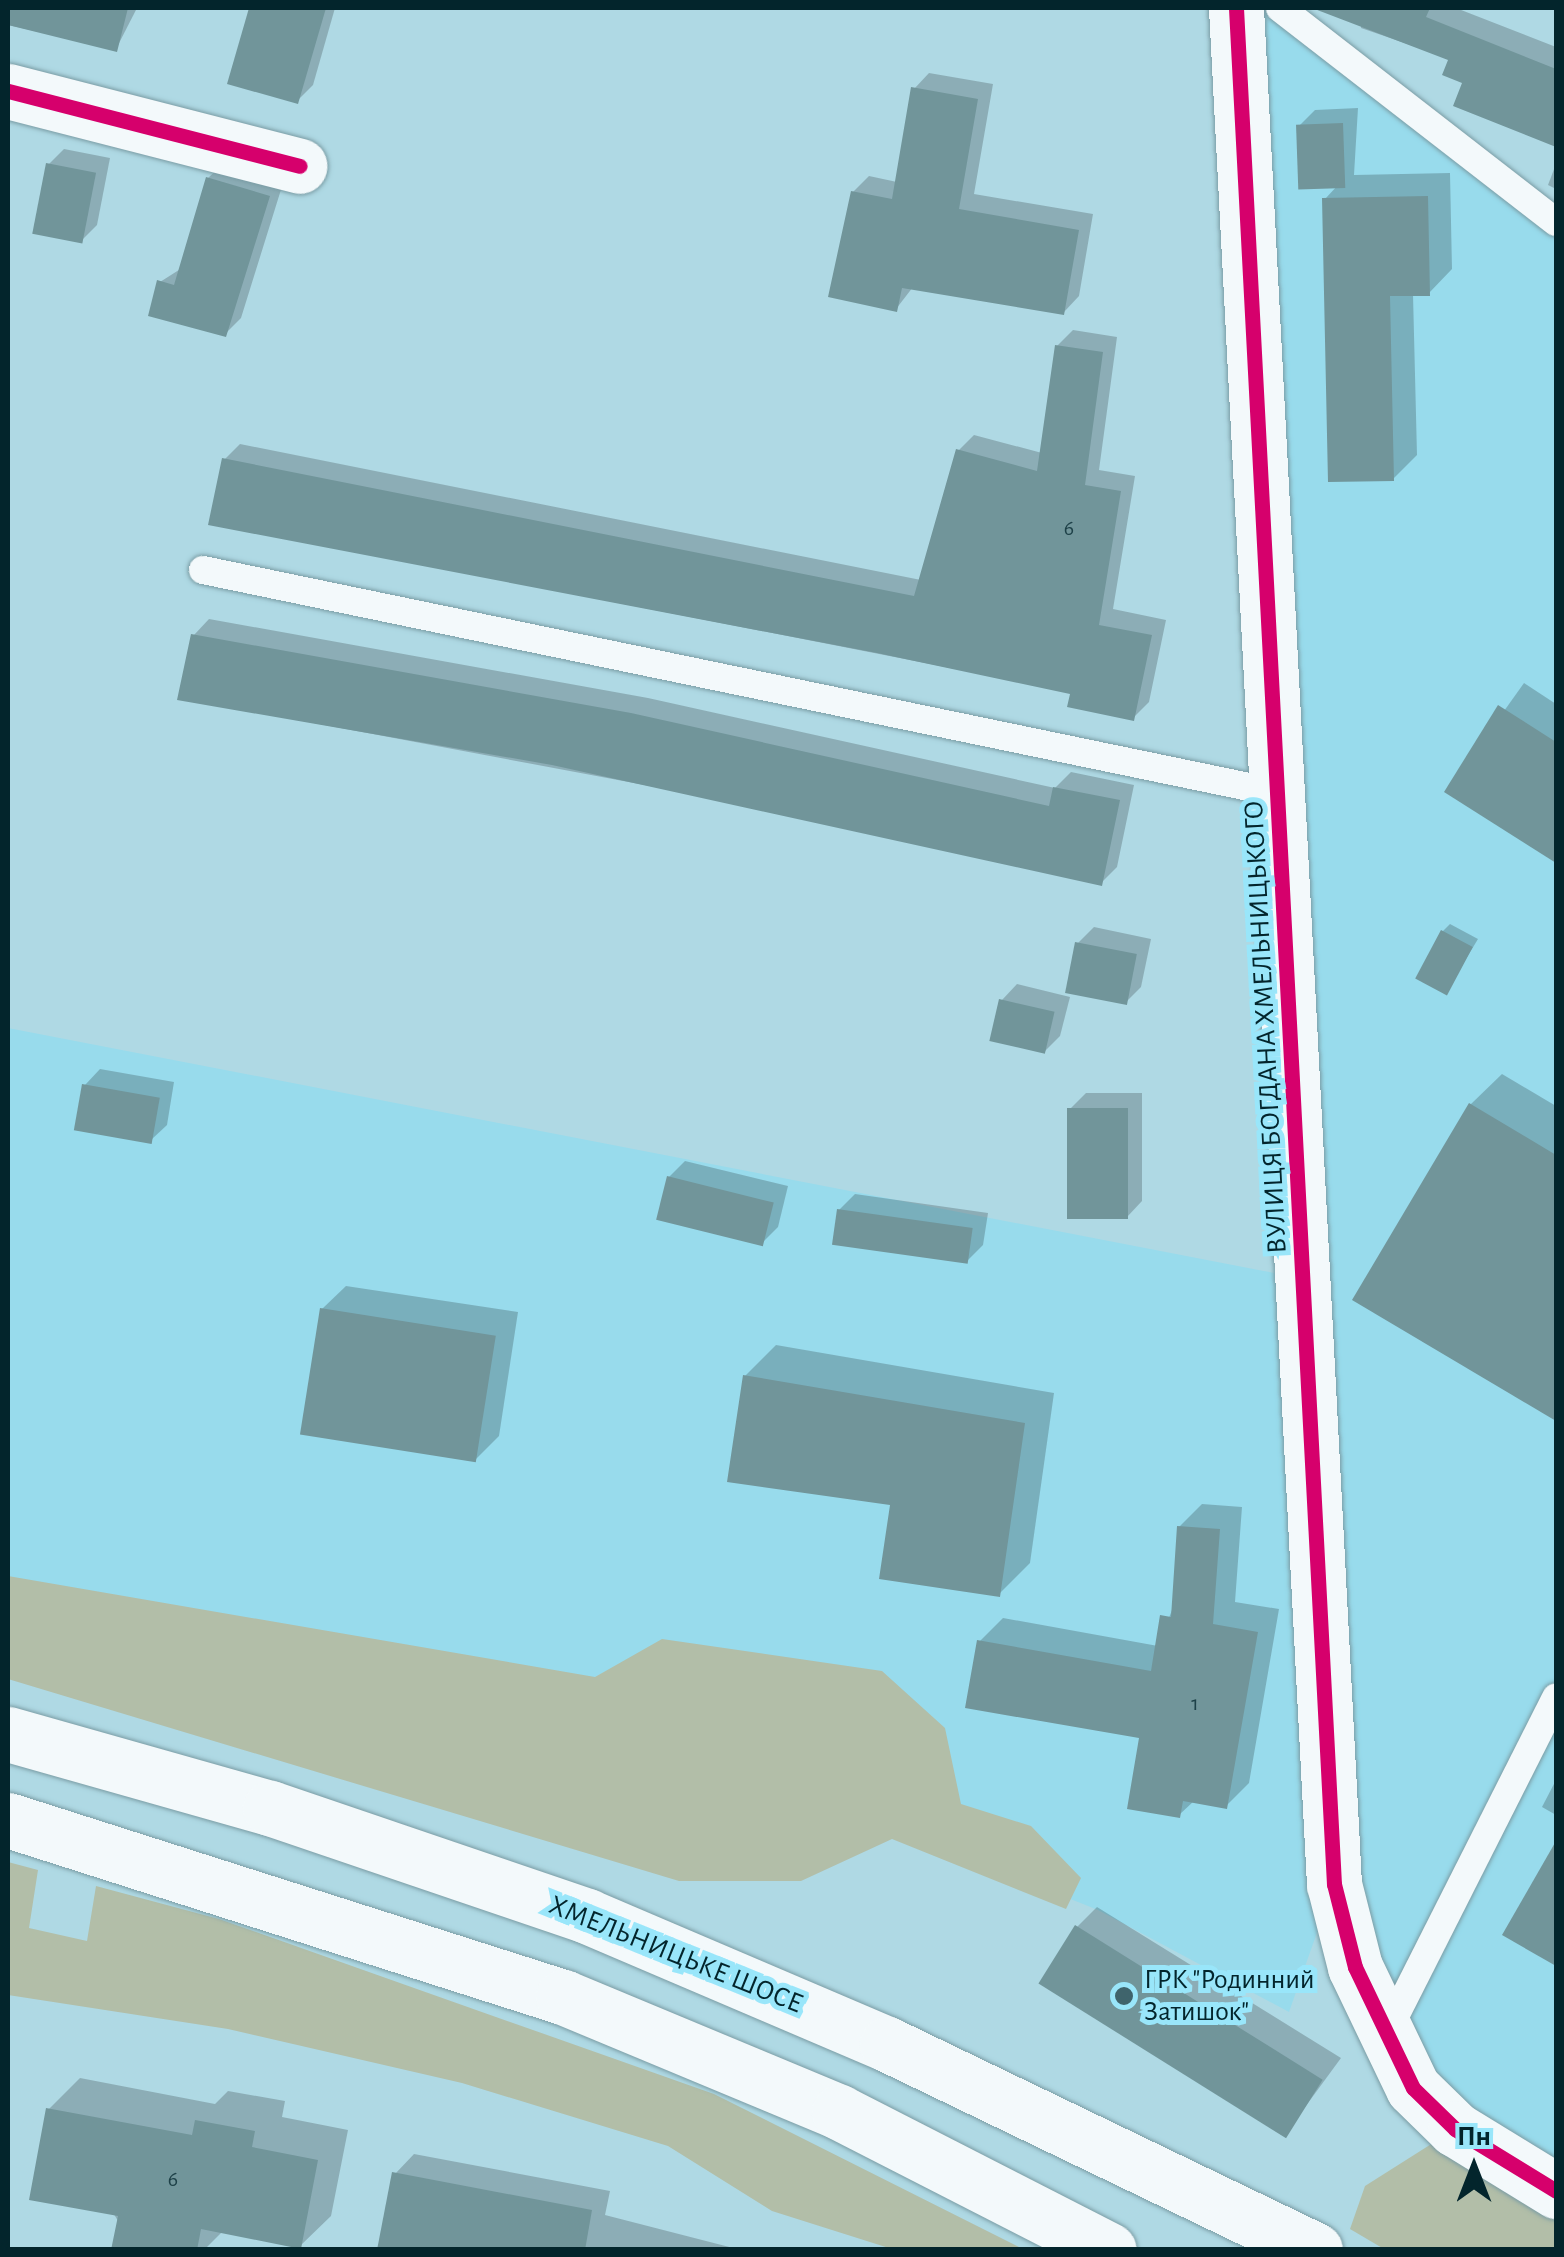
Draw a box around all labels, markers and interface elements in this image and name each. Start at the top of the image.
house number: 6 [1064,516,1074,542]
street label: ВУЛИЦЯ БОГДАНА ХМЕЛЬНИЦЬКОГО [1237,800,1295,1254]
house number: 1 [1191,1691,1199,1717]
street label: ХМЕЛЬНИЦЬКЕ ШОСЕ [544,1889,808,2021]
place label: ГРК "Родинний Затишок" [1144,1963,1315,2029]
marker: ГРК "Родинний Затишок" [1113,1985,1135,2007]
north arrow [1424,2117,1524,2217]
text: Пн [1457,2123,1491,2151]
house number: 6 [168,2167,178,2193]

